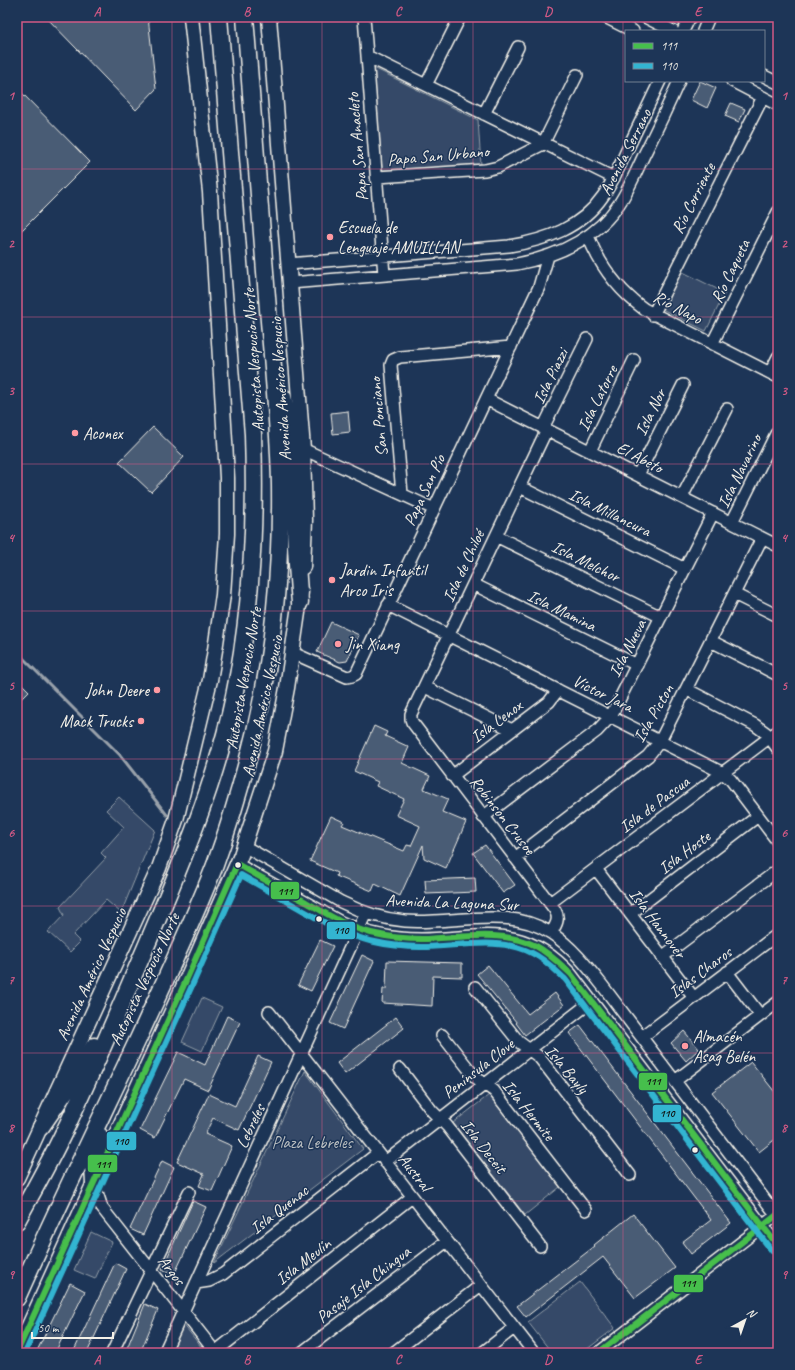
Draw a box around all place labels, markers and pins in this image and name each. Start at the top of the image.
place label: Escuela de Lenguaje AMUILLAN [338,217,462,258]
marker: Escuela de Lenguaje AMUILLAN [325,232,335,242]
place label: Aconex [83,423,124,444]
marker: Aconex [70,428,80,438]
place label: Jardin Infantil Arco Iris [339,560,429,601]
marker: Jardin Infantil Arco Iris [327,575,337,585]
place label: Jin Xiang [345,634,400,655]
marker: Jin Xiang [333,639,343,649]
place label: John Deere [85,680,150,701]
marker: John Deere [152,685,162,695]
place label: Mack Trucks [60,711,135,732]
marker: Mack Trucks [136,716,146,726]
unlabelled marker [233,860,243,870]
unlabelled marker [314,914,324,924]
place label: Almacén Asag Belén [693,1026,757,1067]
marker: Almacén Asag Belén [680,1041,690,1051]
unlabelled marker [690,1145,700,1155]

